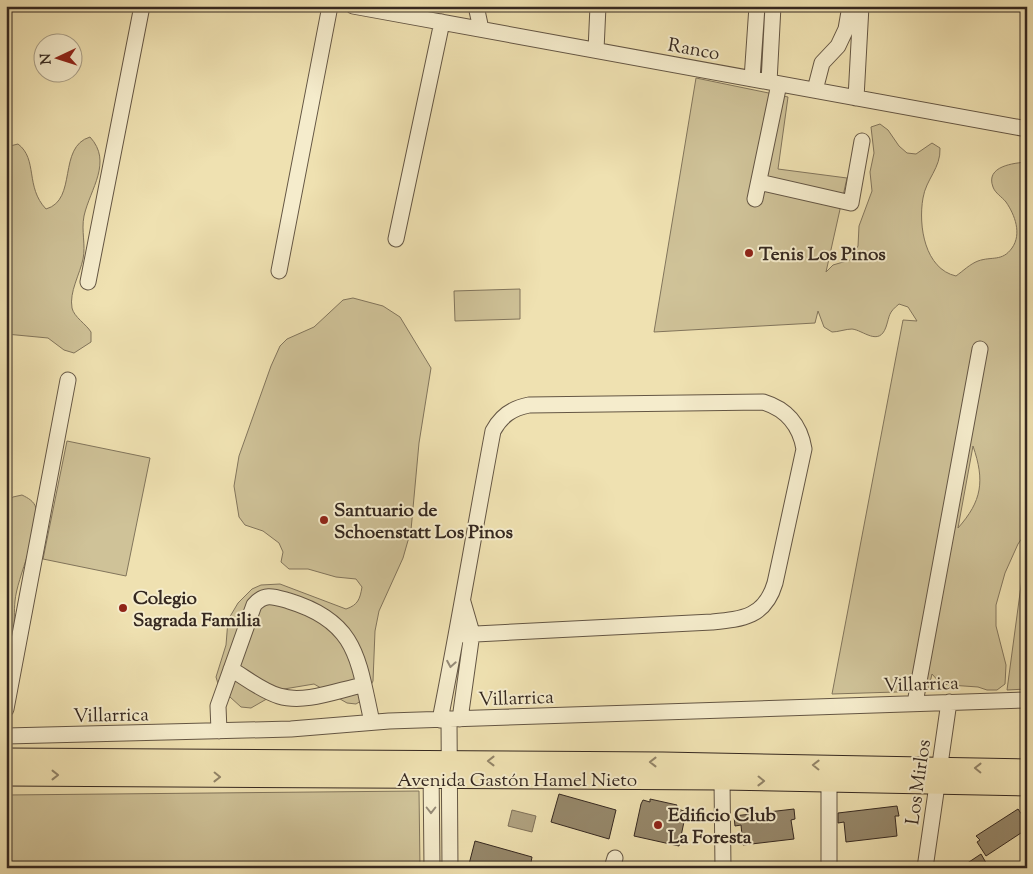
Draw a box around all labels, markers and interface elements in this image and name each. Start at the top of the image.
north arrow [32,32,82,82]
street label: Ranco [665,33,722,68]
text: N [37,52,57,65]
place label: Tenis Los Pinos [759,242,886,269]
marker: Tenis Los Pinos [743,247,755,259]
place label: Santuario de Schoenstatt Los Pinos [334,498,513,547]
marker: Santuario de Schoenstatt Los Pinos [318,514,330,526]
place label: Colegio Sagrada Familia [133,586,261,635]
marker: Colegio Sagrada Familia [117,602,129,614]
one-way arrow [446,659,456,668]
street label: Villarrica [883,671,960,700]
street label: Villarrica [478,685,555,714]
street label: Villarrica [73,702,149,731]
street label: Los Mirlos [900,738,939,827]
one-way arrow [486,756,494,766]
one-way arrow [649,757,656,767]
one-way arrow [811,760,819,770]
one-way arrow [974,763,982,773]
street label: Avenida Gastón Hamel Nieto [397,768,637,795]
one-way arrow [52,770,59,780]
one-way arrow [214,772,222,782]
one-way arrow [757,775,765,786]
place label: Edificio Club La Foresta [668,803,776,852]
one-way arrow [426,806,436,814]
marker: Edificio Club La Foresta [652,819,664,831]

